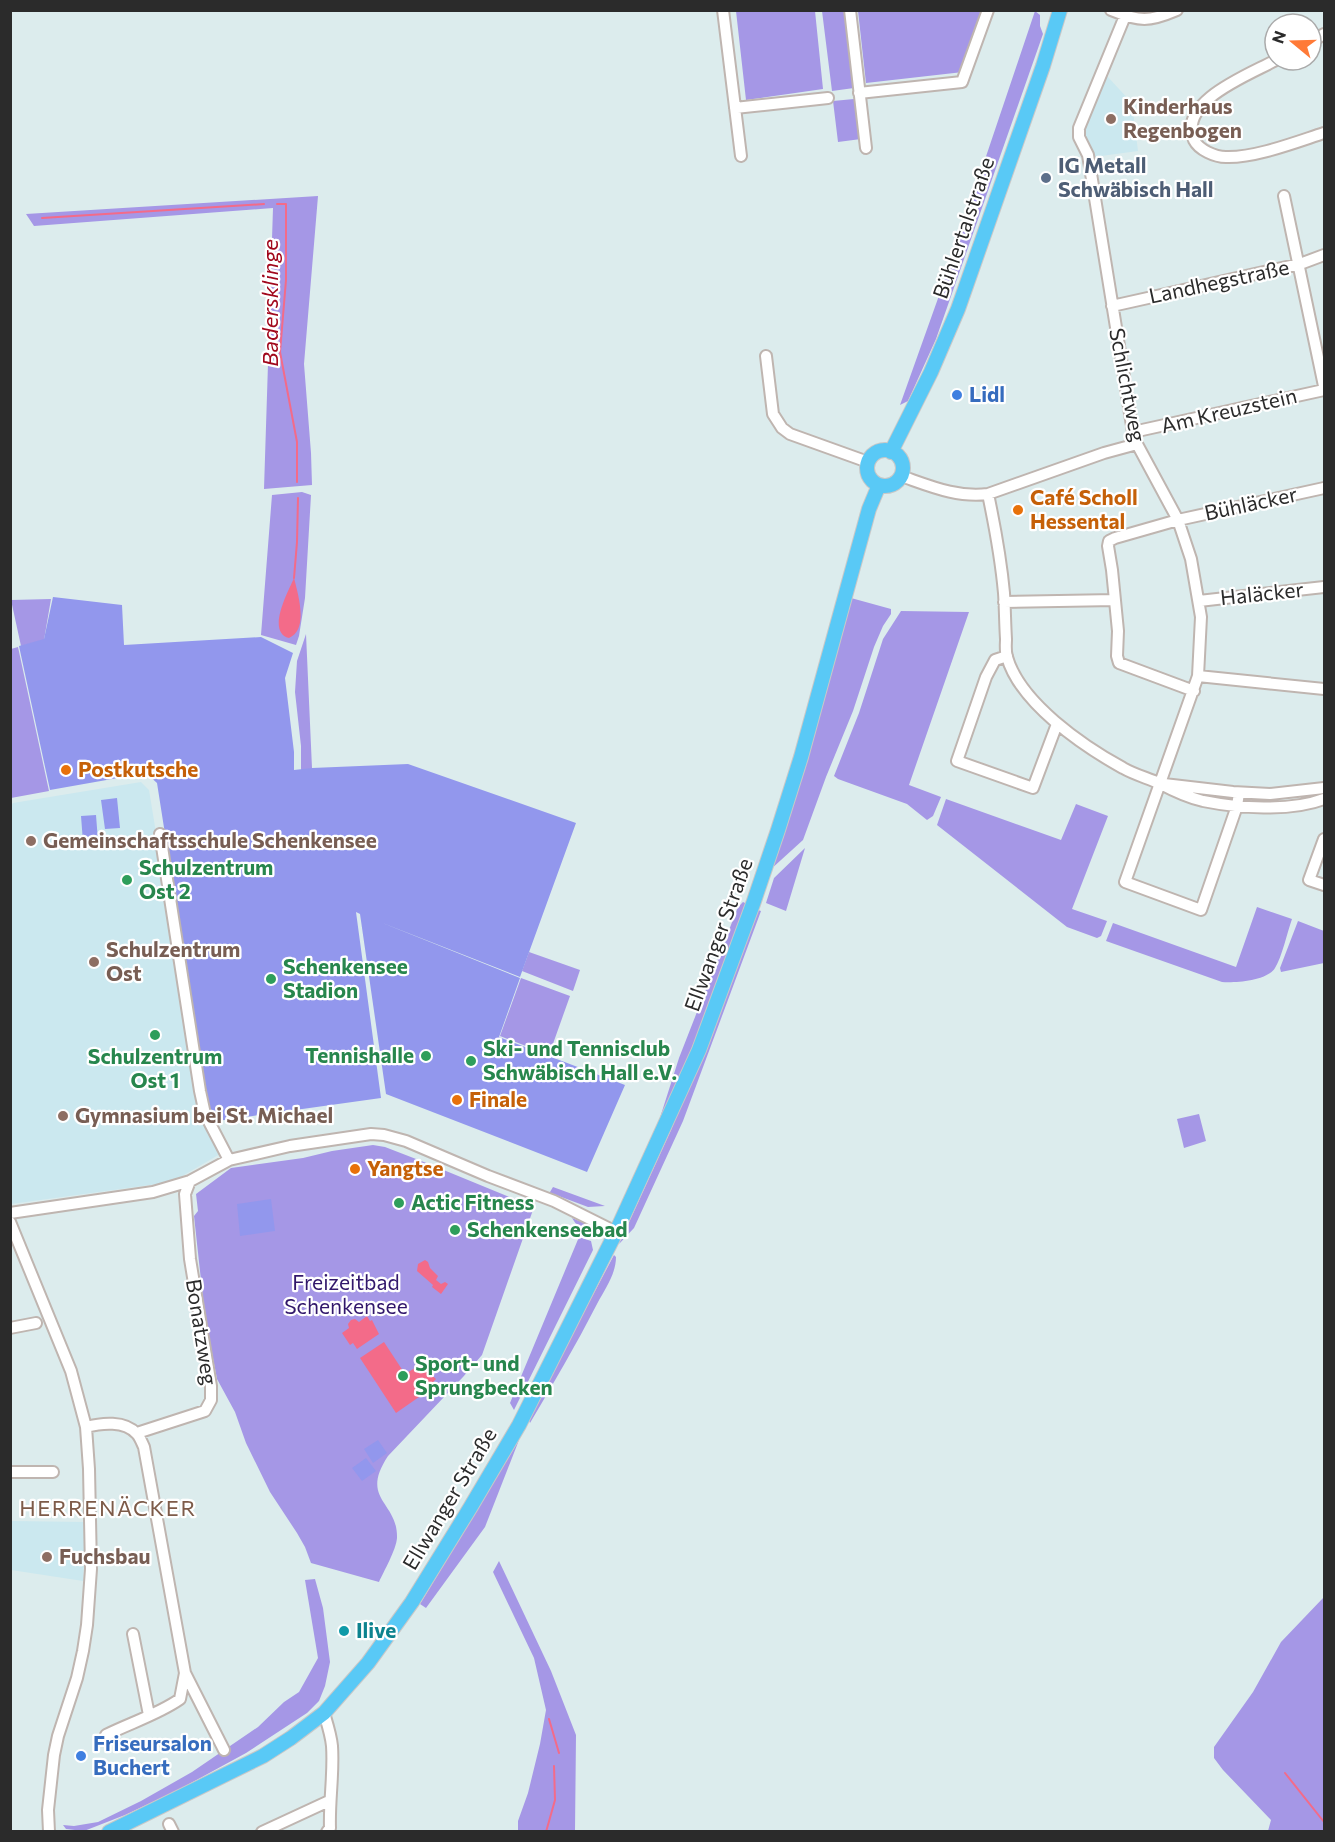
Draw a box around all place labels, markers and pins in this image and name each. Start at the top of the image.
place label: Kinderhaus Regenbogen [1123,93,1242,142]
marker: Kinderhaus Regenbogen [1104,112,1118,126]
place label: IG Metall Schwäbisch Hall [1058,152,1214,201]
marker: IG Metall Schwäbisch Hall [1039,171,1053,185]
place label: Lidl [969,381,1005,406]
marker: Lidl [950,388,964,402]
place label: Café Scholl Hessental [1030,484,1138,533]
marker: Café Scholl Hessental [1011,503,1025,517]
place label: Postkutsche [78,756,198,781]
marker: Postkutsche [59,763,73,777]
place label: Gemeinschaftsschule Schenkensee [43,827,377,852]
marker: Gemeinschaftsschule Schenkensee [24,834,38,848]
place label: Schulzentrum Ost 2 [139,854,273,903]
marker: Schulzentrum Ost 2 [120,873,134,887]
place label: Schulzentrum Ost [106,936,240,985]
place label: Schenkensee Stadion [283,953,408,1002]
marker: Schulzentrum Ost [87,955,101,969]
marker: Schenkensee Stadion [264,972,278,986]
marker: Schulzentrum Ost 1 [148,1028,162,1042]
place label: Ski- und Tennisclub Schwäbisch Hall e.V. [483,1035,677,1084]
place label: Tennishalle [305,1042,414,1067]
place label: Schulzentrum Ost 1 [88,1043,222,1092]
marker: Tennishalle [419,1049,433,1063]
marker: Ski- und Tennisclub Schwäbisch Hall e.V. [464,1054,478,1068]
place label: Finale [469,1086,527,1111]
marker: Finale [450,1093,464,1107]
place label: Gymnasium bei St. Michael [75,1102,333,1127]
marker: Gymnasium bei St. Michael [56,1109,70,1123]
place label: Yangtse [367,1155,444,1180]
marker: Yangtse [348,1162,362,1176]
place label: Actic Fitness [411,1189,534,1214]
marker: Actic Fitness [392,1196,406,1210]
place label: Schenkenseebad [467,1216,628,1241]
marker: Schenkenseebad [448,1223,462,1237]
place label: Sport- und Sprungbecken [415,1350,553,1399]
marker: Sport- und Sprungbecken [396,1369,410,1383]
place label: Fuchsbau [59,1543,151,1568]
marker: Fuchsbau [40,1550,54,1564]
place label: Ilive [356,1617,396,1642]
marker: Ilive [337,1624,351,1638]
place label: Friseursalon Buchert [93,1730,212,1779]
marker: Friseursalon Buchert [74,1749,88,1763]

